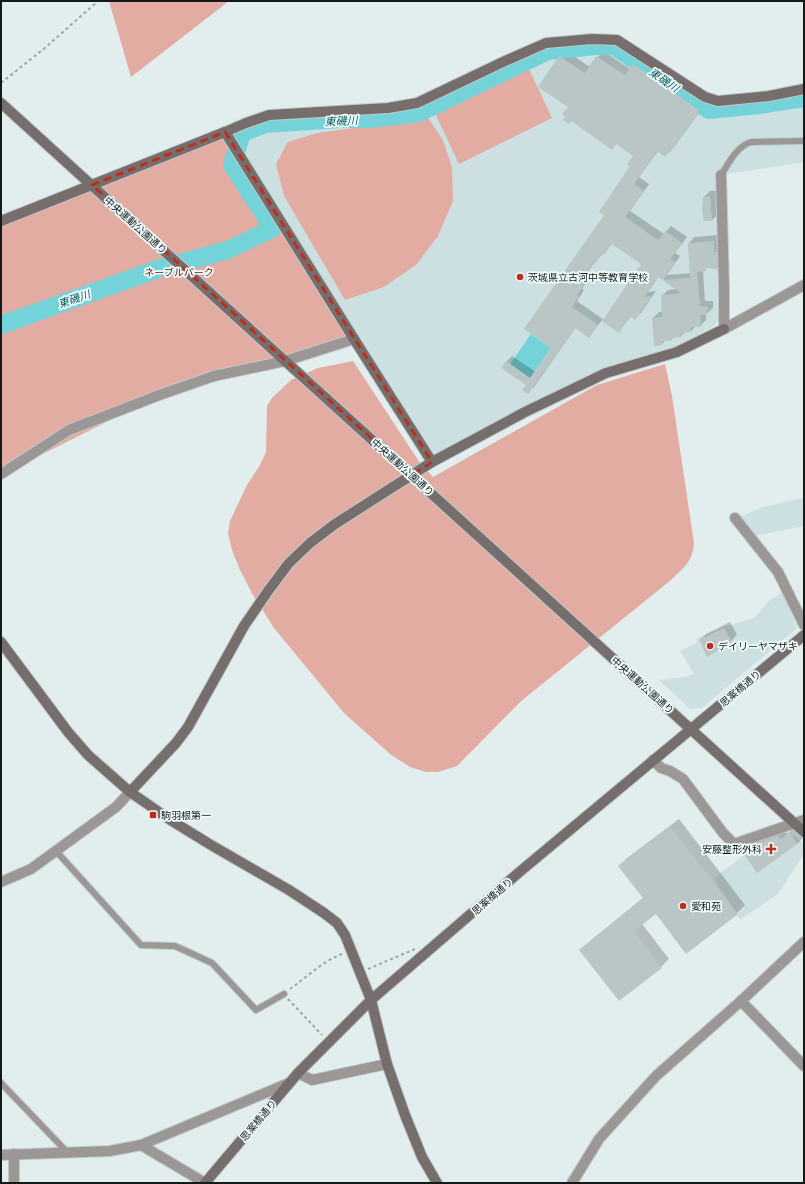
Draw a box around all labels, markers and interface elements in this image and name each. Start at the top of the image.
water label: 東磯川 [646,66,682,96]
water label: 東磯川 [324,114,359,129]
street label: 中央運動公園通り [102,195,169,256]
park label: ネーブルパーク [144,267,214,278]
marker: 茨城県立古河中等教育学校 [515,272,525,282]
place label: 茨城県立古河中等教育学校 [528,272,648,283]
water label: 東磯川 [56,288,93,311]
street label: 中央運動公園通り [369,437,436,498]
marker: デイリーヤマザキ [705,641,715,651]
place label: デイリーヤマザキ [718,641,798,652]
street label: 中央運動公園通り [609,655,676,716]
street label: 思案橋通り [718,668,763,709]
marker: 駒羽根第一 [148,810,158,820]
place label: 駒羽根第一 [161,810,211,821]
marker: 安藤整形外科 [765,843,777,855]
place label: 安藤整形外科 [702,844,762,855]
street label: 思案橋通り [470,876,515,917]
marker: 愛和苑 [678,901,688,911]
place label: 愛和苑 [691,901,721,912]
street label: 思案橋通り [238,1098,279,1143]

